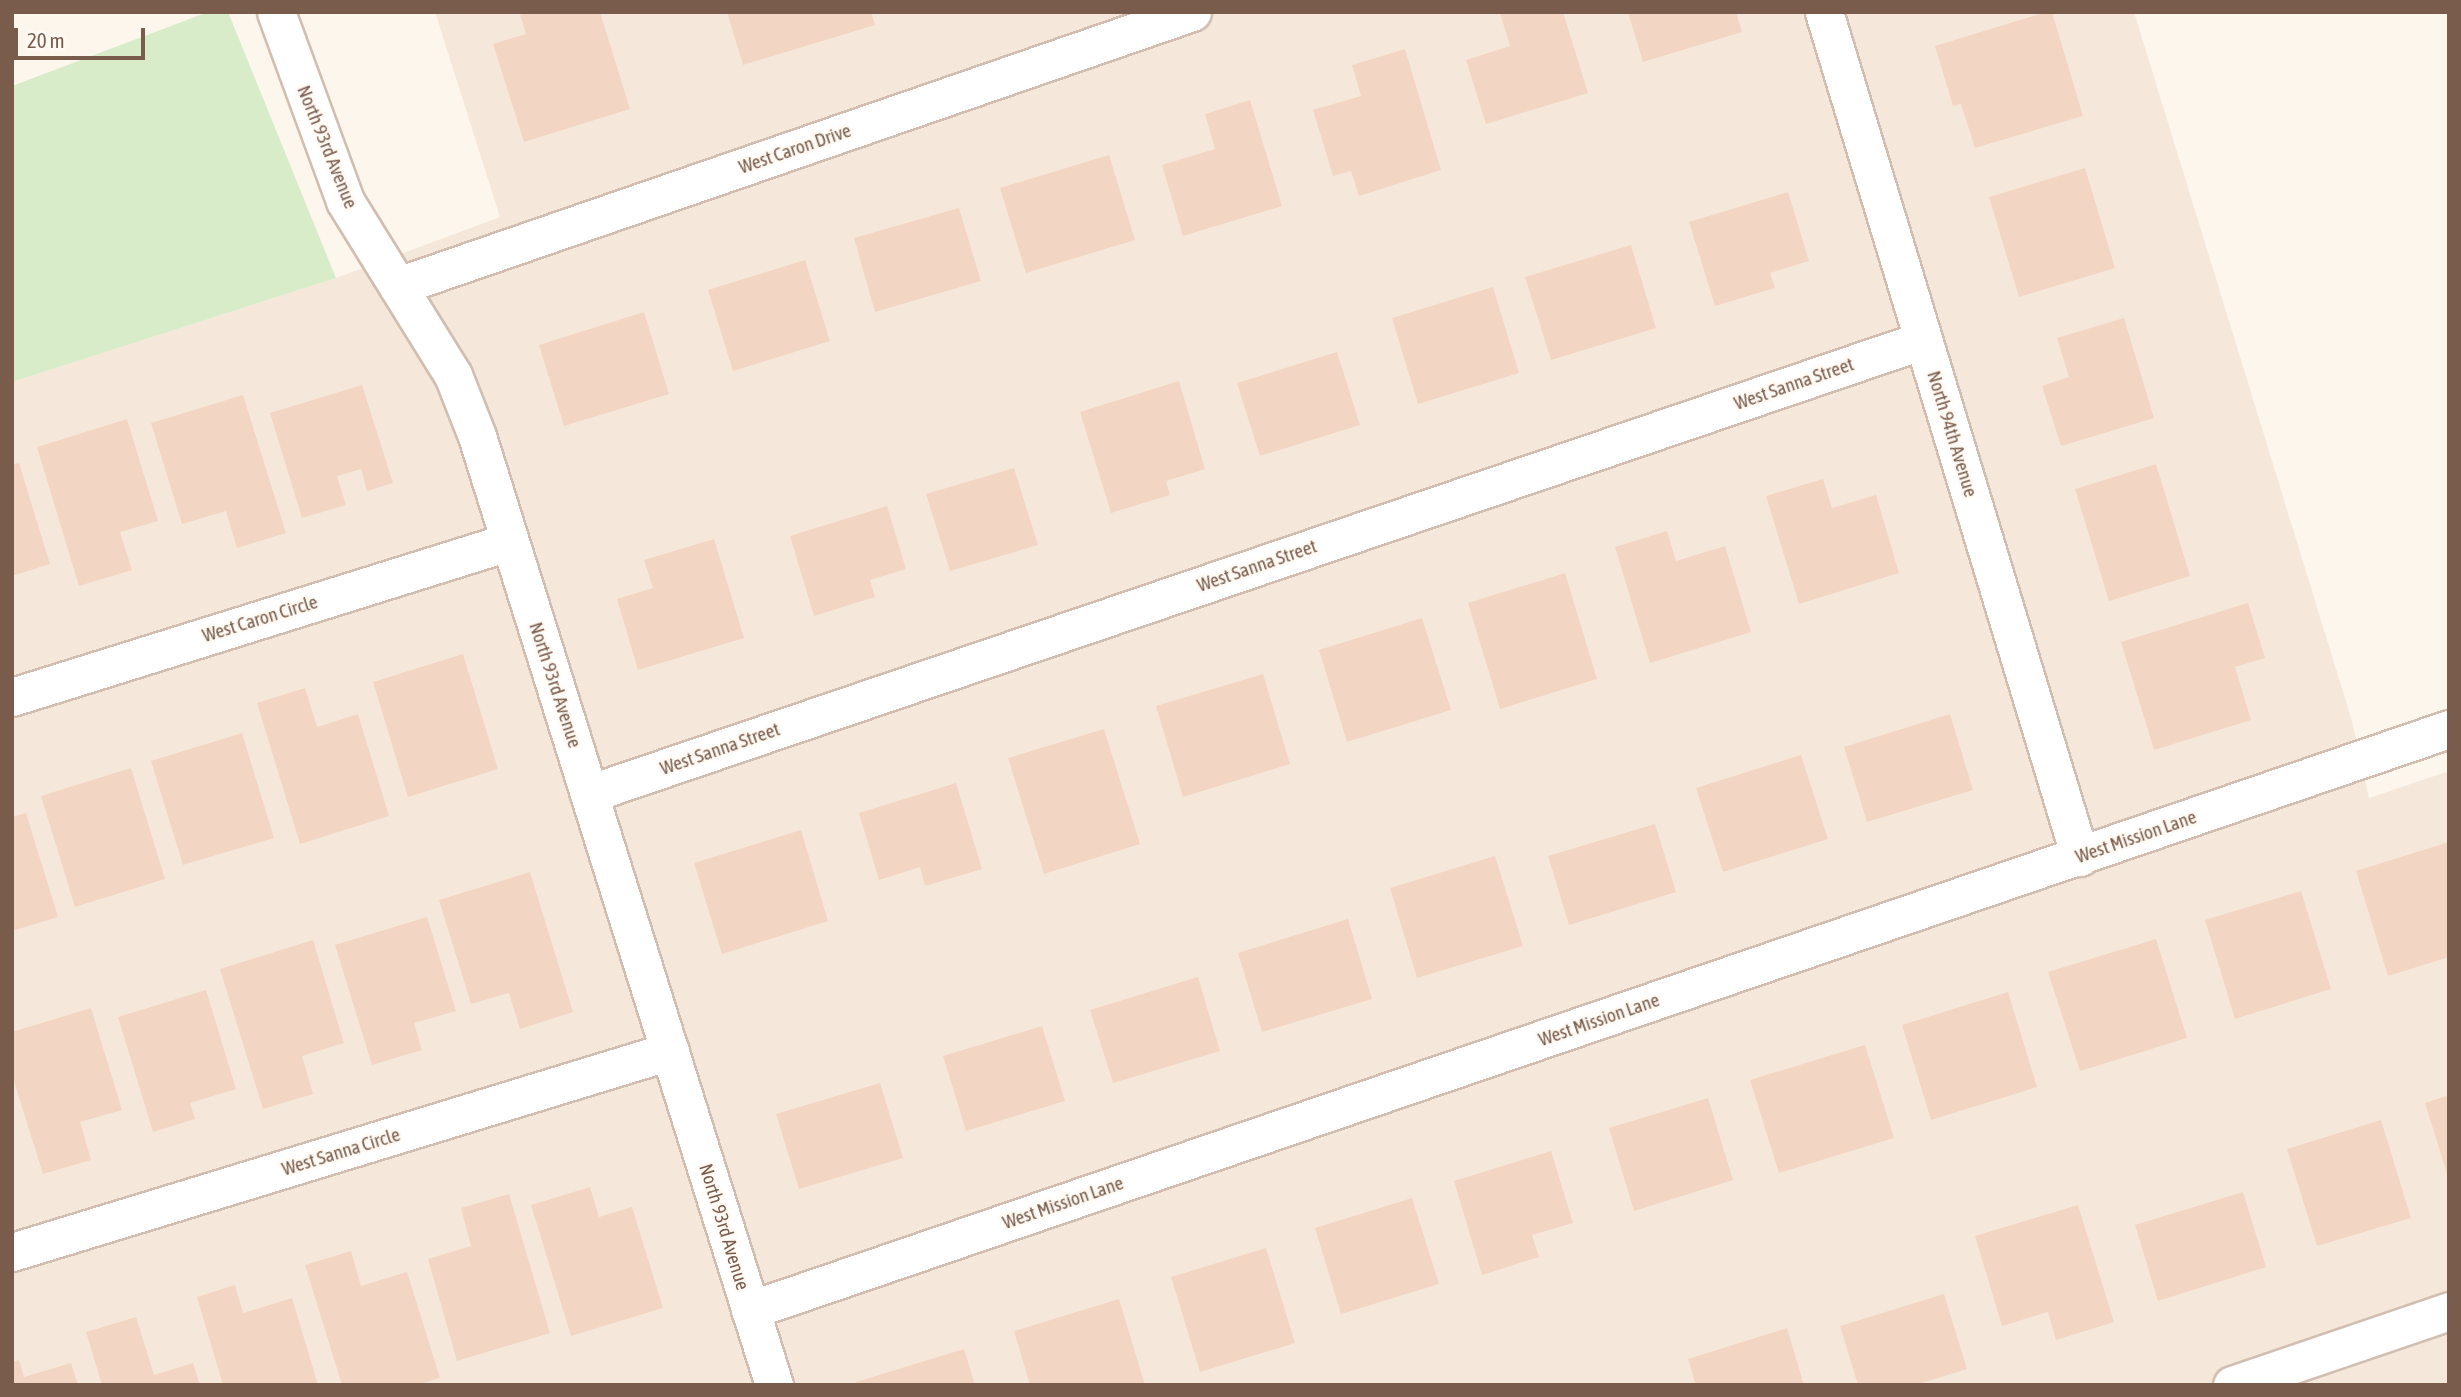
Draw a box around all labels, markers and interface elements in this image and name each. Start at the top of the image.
scale bar [18,14,149,58]
text: 20 m [27,28,65,52]
street label: North 93rd Avenue [292,82,362,212]
street label: West Caron Drive [736,119,854,179]
street label: West Sanna Street [1731,353,1857,415]
street label: North 94th Avenue [1922,368,1982,500]
street label: West Sanna Street [1194,535,1320,597]
street label: West Caron Circle [200,591,320,647]
street label: North 93rd Avenue [524,619,586,751]
street label: West Sanna Street [657,718,783,780]
street label: West Mission Lane [2073,806,2199,868]
street label: West Mission Lane [1536,989,1662,1051]
street label: West Sanna Circle [279,1123,403,1181]
street label: North 93rd Avenue [694,1161,754,1293]
street label: West Mission Lane [1000,1172,1126,1234]

